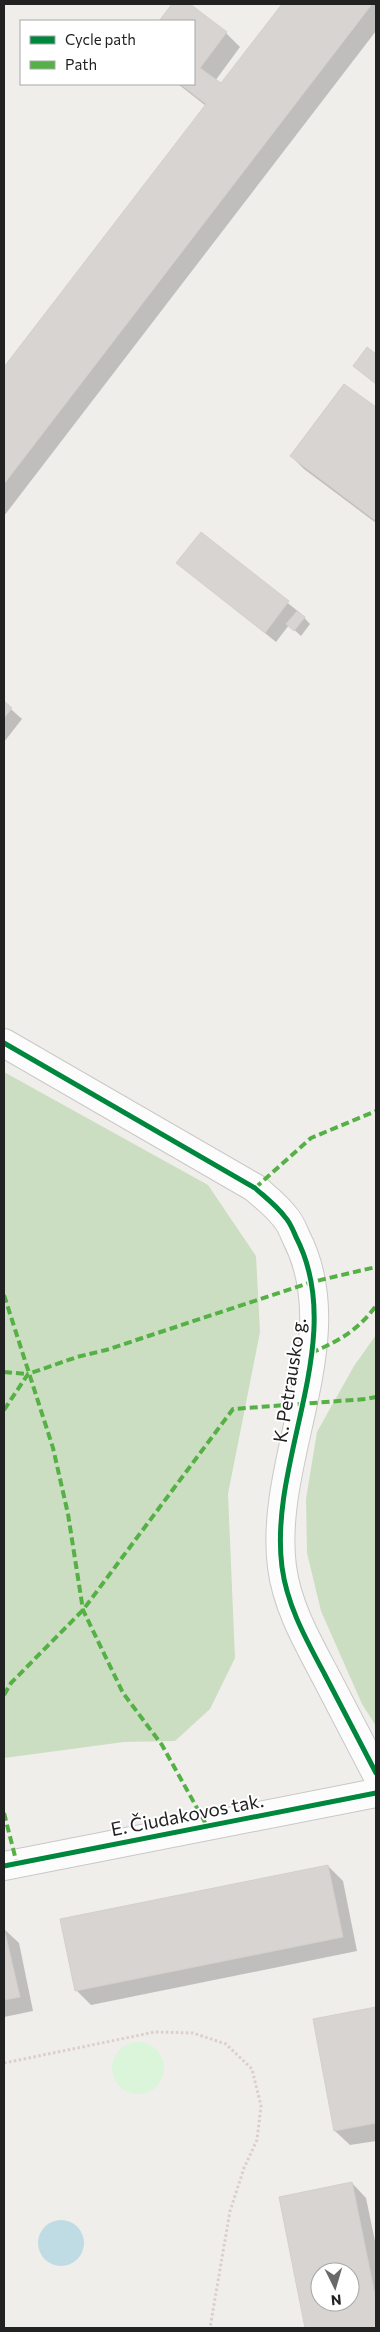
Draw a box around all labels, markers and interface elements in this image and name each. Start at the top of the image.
legend [20,20,195,85]
text: Cycle path [65,30,136,48]
text: Path [65,55,97,73]
street label: K. Petrausko g. [268,1316,310,1444]
street label: E. Čiudakovos tak. [109,1787,265,1840]
north arrow [310,2262,360,2312]
text: N [330,2292,342,2309]

